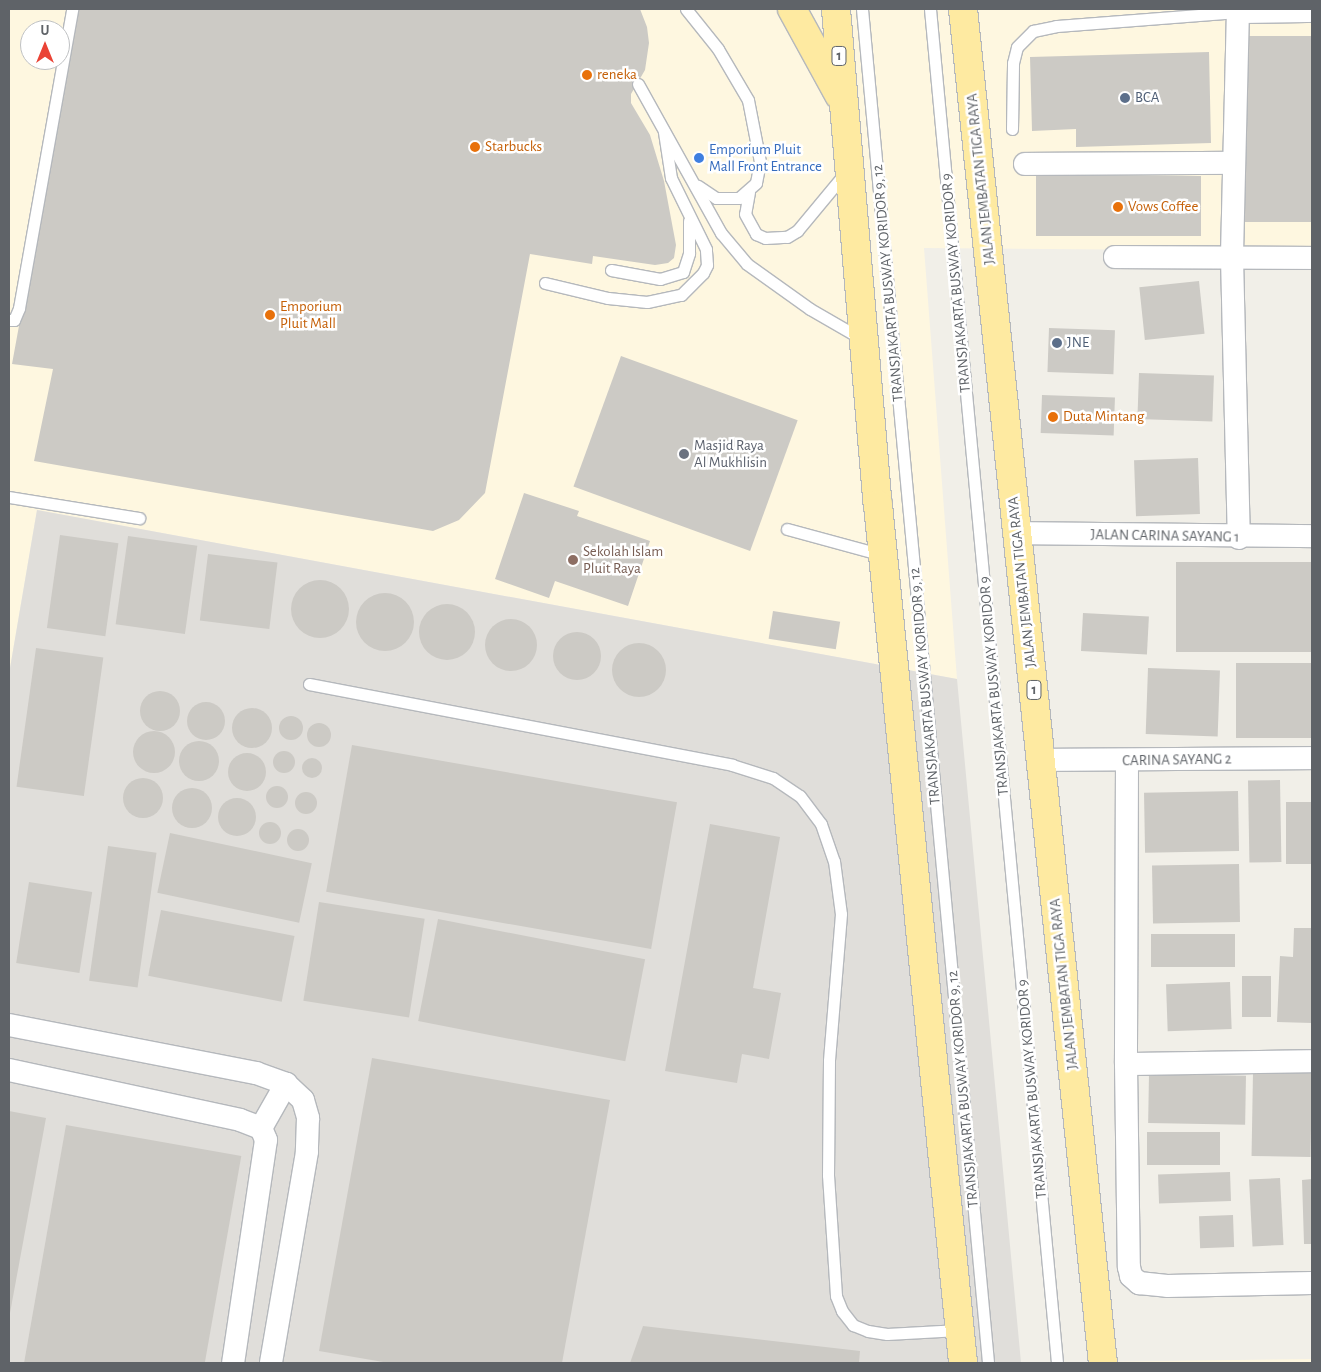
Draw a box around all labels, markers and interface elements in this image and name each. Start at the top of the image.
north arrow [20,20,70,70]
text: U [41,24,49,38]
road number: 1 [830,44,848,68]
place label: reneka [597,66,637,84]
marker: reneka [581,69,593,81]
place label: BCA [1135,89,1160,107]
marker: BCA [1119,92,1131,104]
street label: JALAN JEMBATAN TIGA RAYA [963,93,999,265]
place label: Starbucks [485,138,542,156]
place label: Emporium Pluit Mall Front Entrance [709,140,822,175]
marker: Starbucks [469,141,481,153]
marker: Emporium Pluit Mall Front Entrance [693,152,705,164]
street label: TRANSJAKARTA BUSWAY KORIDOR 9, 12 [869,164,907,402]
street label: TRANSJAKARTA BUSWAY KORIDOR 9 [937,173,975,393]
place label: Vows Coffee [1128,198,1198,216]
marker: Vows Coffee [1112,201,1124,213]
place label: Emporium Pluit Mall [280,297,342,332]
marker: Emporium Pluit Mall [264,309,276,321]
place label: JNE [1067,334,1089,352]
marker: JNE [1051,337,1063,349]
place label: Duta Mintang [1063,408,1144,426]
marker: Duta Mintang [1047,411,1059,423]
place label: Masjid Raya Al Mukhlisin [694,436,767,471]
marker: Masjid Raya Al Mukhlisin [678,448,690,460]
street label: JALAN JEMBATAN TIGA RAYA [1004,496,1040,668]
street label: JALAN CARINA SAYANG 1 [1091,526,1239,546]
place label: Sekolah Islam Pluit Raya [583,542,663,577]
marker: Sekolah Islam Pluit Raya [567,554,579,566]
street label: TRANSJAKARTA BUSWAY KORIDOR 9, 12 [906,567,944,805]
street label: TRANSJAKARTA BUSWAY KORIDOR 9 [975,576,1013,796]
road number: 1 [1025,678,1043,702]
street label: CARINA SAYANG 2 [1122,750,1232,770]
street label: JALAN JEMBATAN TIGA RAYA [1046,898,1082,1070]
street label: TRANSJAKARTA BUSWAY KORIDOR 9, 12 [944,970,982,1208]
street label: TRANSJAKARTA BUSWAY KORIDOR 9 [1013,979,1051,1199]

